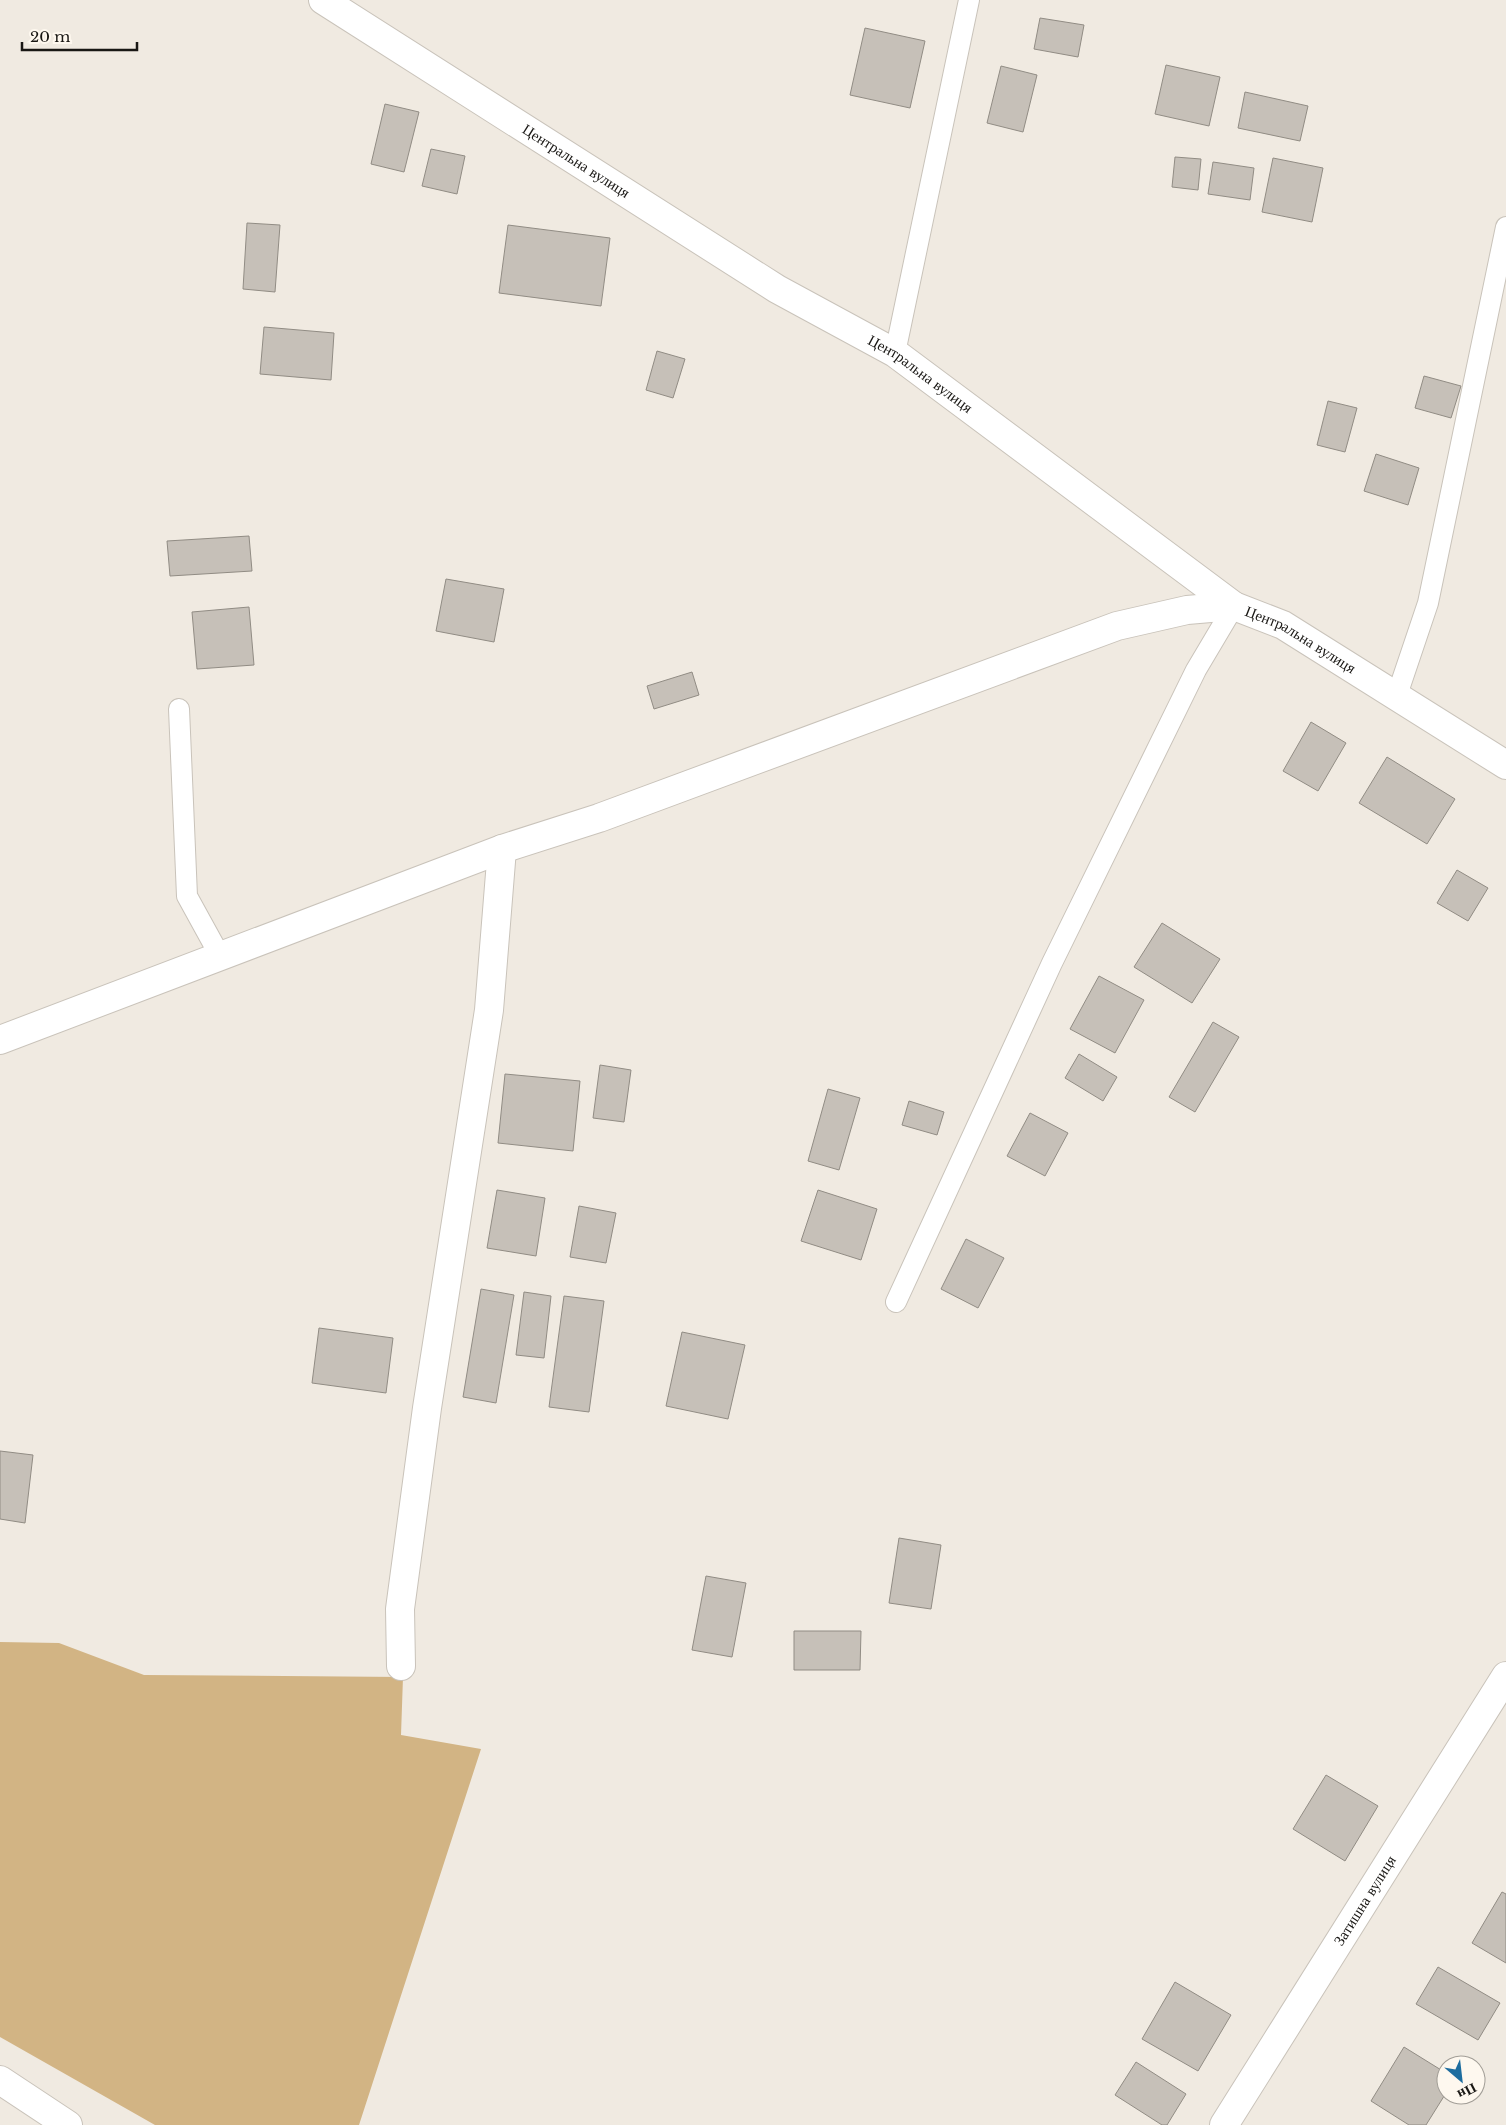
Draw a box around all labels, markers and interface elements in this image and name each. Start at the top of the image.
scale bar [22,20,138,52]
text: 20 m [30,27,70,46]
street label: Центральна вулиця [519,119,634,202]
street label: Центральна вулиця [865,330,977,417]
street label: Центральна вулиця [1243,601,1360,677]
street label: Затишна вулиця [1329,1852,1400,1949]
north arrow [1436,2055,1486,2105]
text: Пн [1455,2079,1480,2104]

